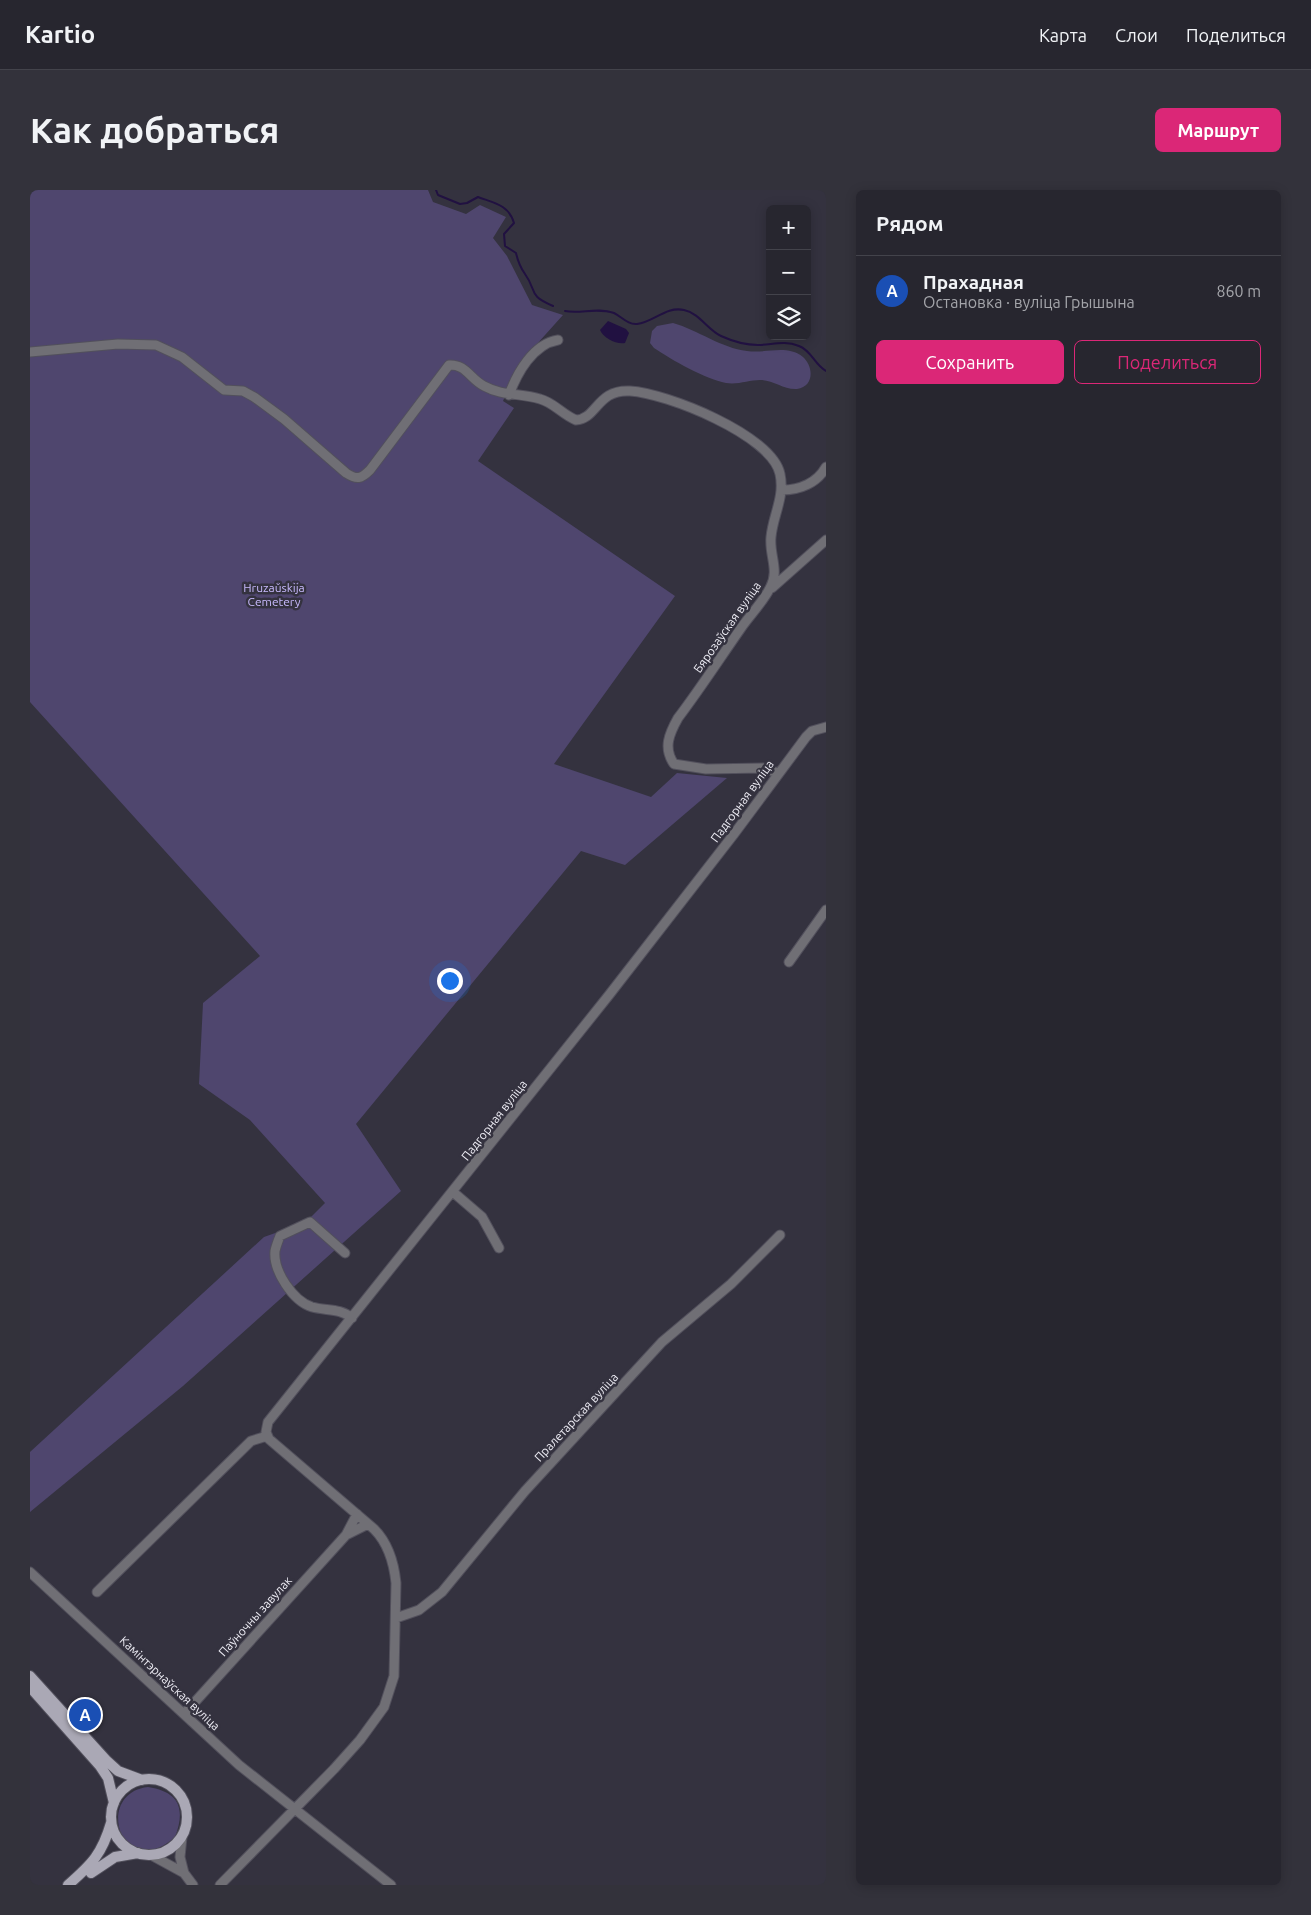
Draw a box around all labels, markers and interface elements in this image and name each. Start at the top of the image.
text: Kartio [25,21,95,48]
text: Карта [1039,25,1087,45]
text: Слои [1115,25,1158,45]
text: Поделиться [1186,25,1286,45]
button: Маршрут [1155,108,1281,152]
text: Как добраться [30,110,279,150]
map controls [766,205,811,340]
button: + [766,205,811,250]
text: Рядом [876,211,944,235]
button: − [766,250,811,295]
text: Прахадная [923,271,1024,293]
text: A [886,282,898,300]
text: 860 m [1216,282,1261,300]
text: Остановка · вуліца Грышына [923,293,1135,311]
button: layers [766,295,811,340]
button: Сохранить [876,340,1064,384]
button: Поделиться [1074,340,1261,384]
street label: Бярозаўская вуліца [691,579,763,675]
park label: Hruzaŭskija Cemetery [243,581,305,608]
street label: Падгорная вуліца [708,758,776,844]
your location [437,968,463,994]
street label: Падгорная вуліца [459,1077,529,1163]
street label: Пралетарская вуліца [532,1370,620,1464]
street label: Паўночны завулак [216,1573,294,1659]
street label: Камінтэрнаўская вуліца [117,1633,223,1733]
pin: A [69,1696,101,1734]

